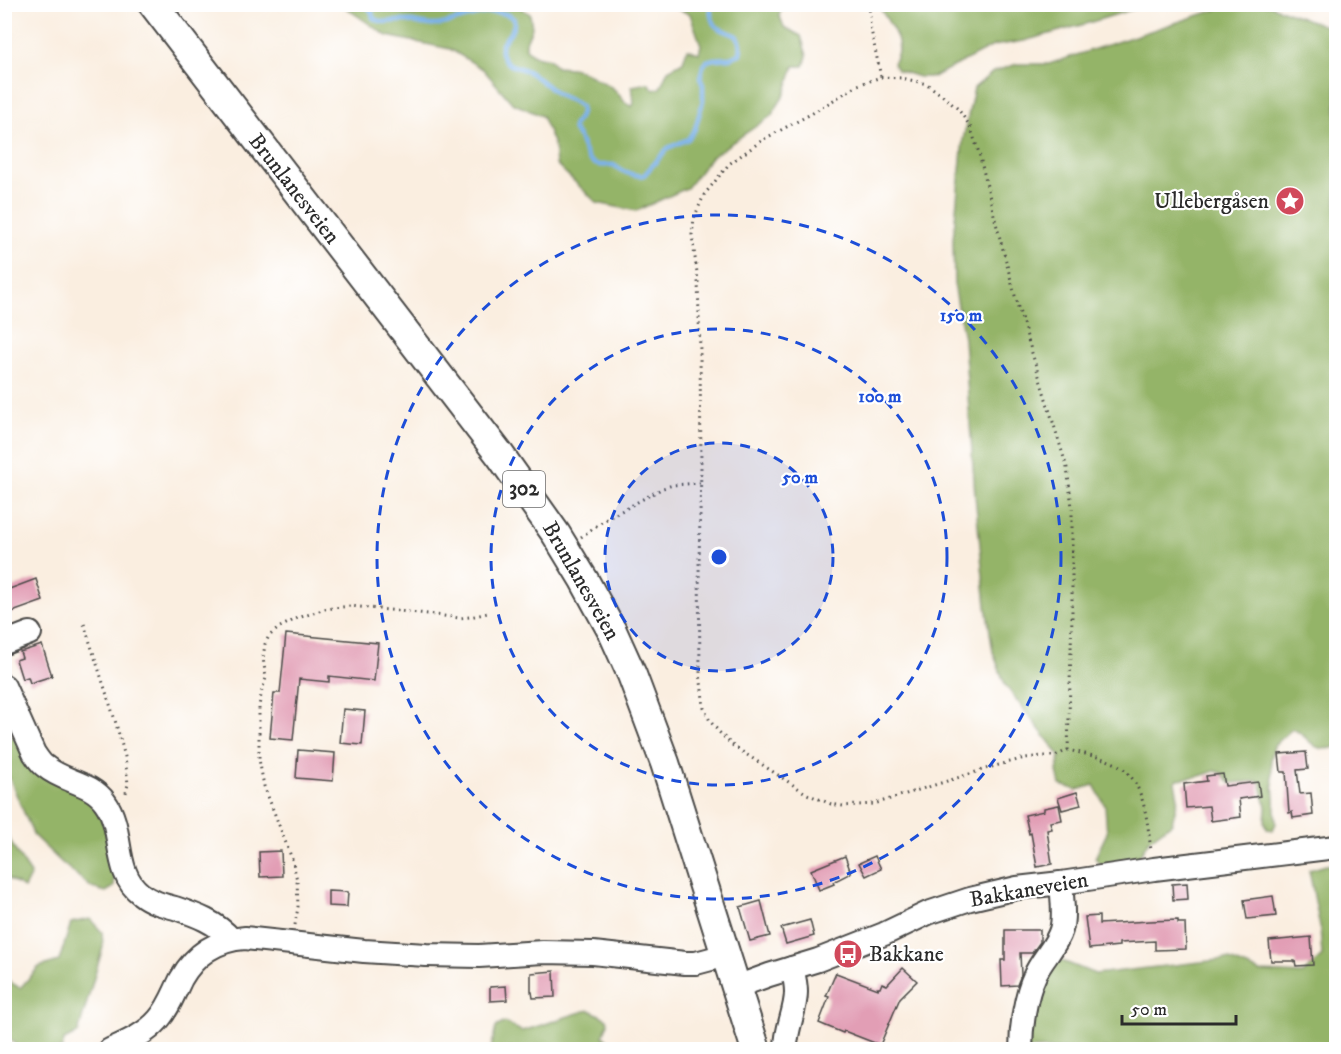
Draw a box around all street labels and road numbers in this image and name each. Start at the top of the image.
street label: Brunlanesveien [242,128,346,250]
road number: 302 [503,471,545,507]
street label: Brunlanesveien [536,517,626,646]
street label: Bakkaneveien [968,866,1091,914]

